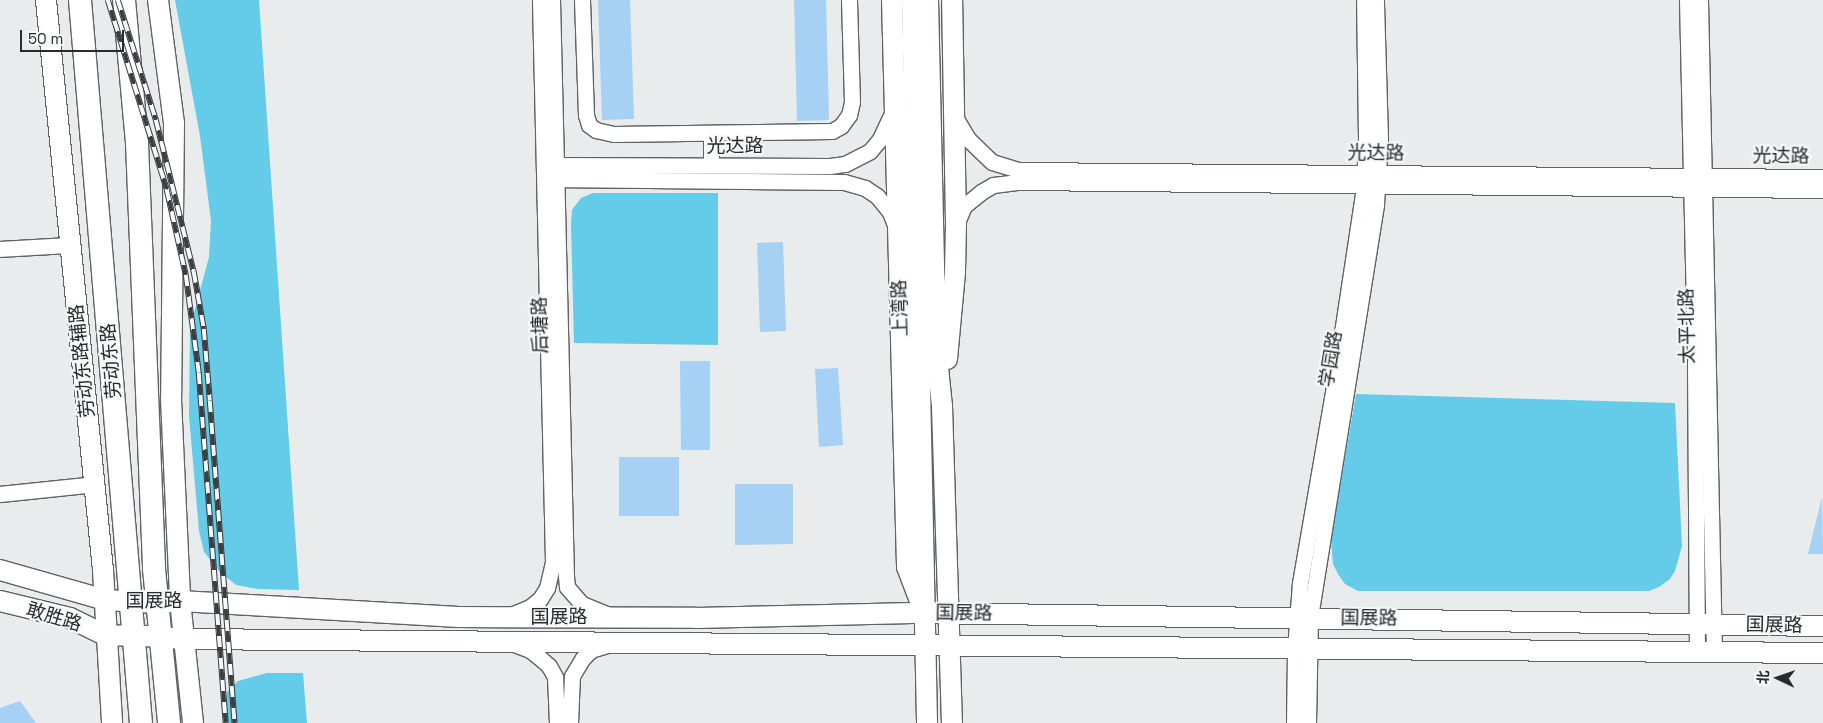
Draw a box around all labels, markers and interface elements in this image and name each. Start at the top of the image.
scale bar [22,20,126,52]
text: 50 m [28,29,63,48]
street label: 光达路 [707,135,763,157]
street label: 光达路 [1347,141,1405,165]
street label: 光达路 [1752,144,1810,168]
street label: 上湾路 [888,279,912,337]
street label: 太平北路 [1675,288,1699,364]
street label: 后塘路 [528,296,552,354]
street label: 劳动东路辅路 [65,303,99,419]
street label: 劳动东路 [96,322,126,400]
street label: 学园路 [1315,329,1347,389]
street label: 国展路 [126,590,182,612]
street label: 敢胜路 [23,598,85,636]
street label: 国展路 [935,601,993,625]
street label: 国展路 [531,606,587,628]
street label: 国展路 [1340,606,1398,630]
street label: 国展路 [1745,613,1803,637]
north arrow [1753,653,1803,703]
text: 北 [1754,670,1772,685]

